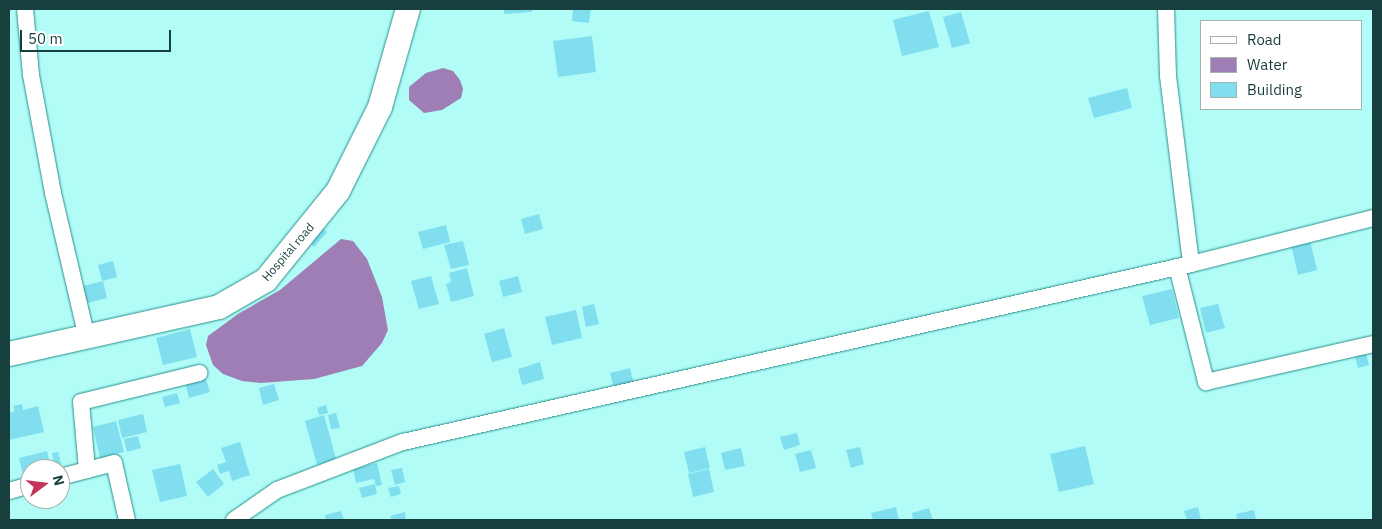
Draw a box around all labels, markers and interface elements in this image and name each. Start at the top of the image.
scale bar [22,20,174,52]
legend [1200,20,1362,110]
text: 50 m [28,29,63,48]
text: Road [1247,30,1282,49]
text: Water [1247,55,1287,74]
text: Building [1247,80,1302,99]
street label: Hospital road [259,220,317,284]
north arrow [20,459,70,509]
text: N [49,473,69,488]

